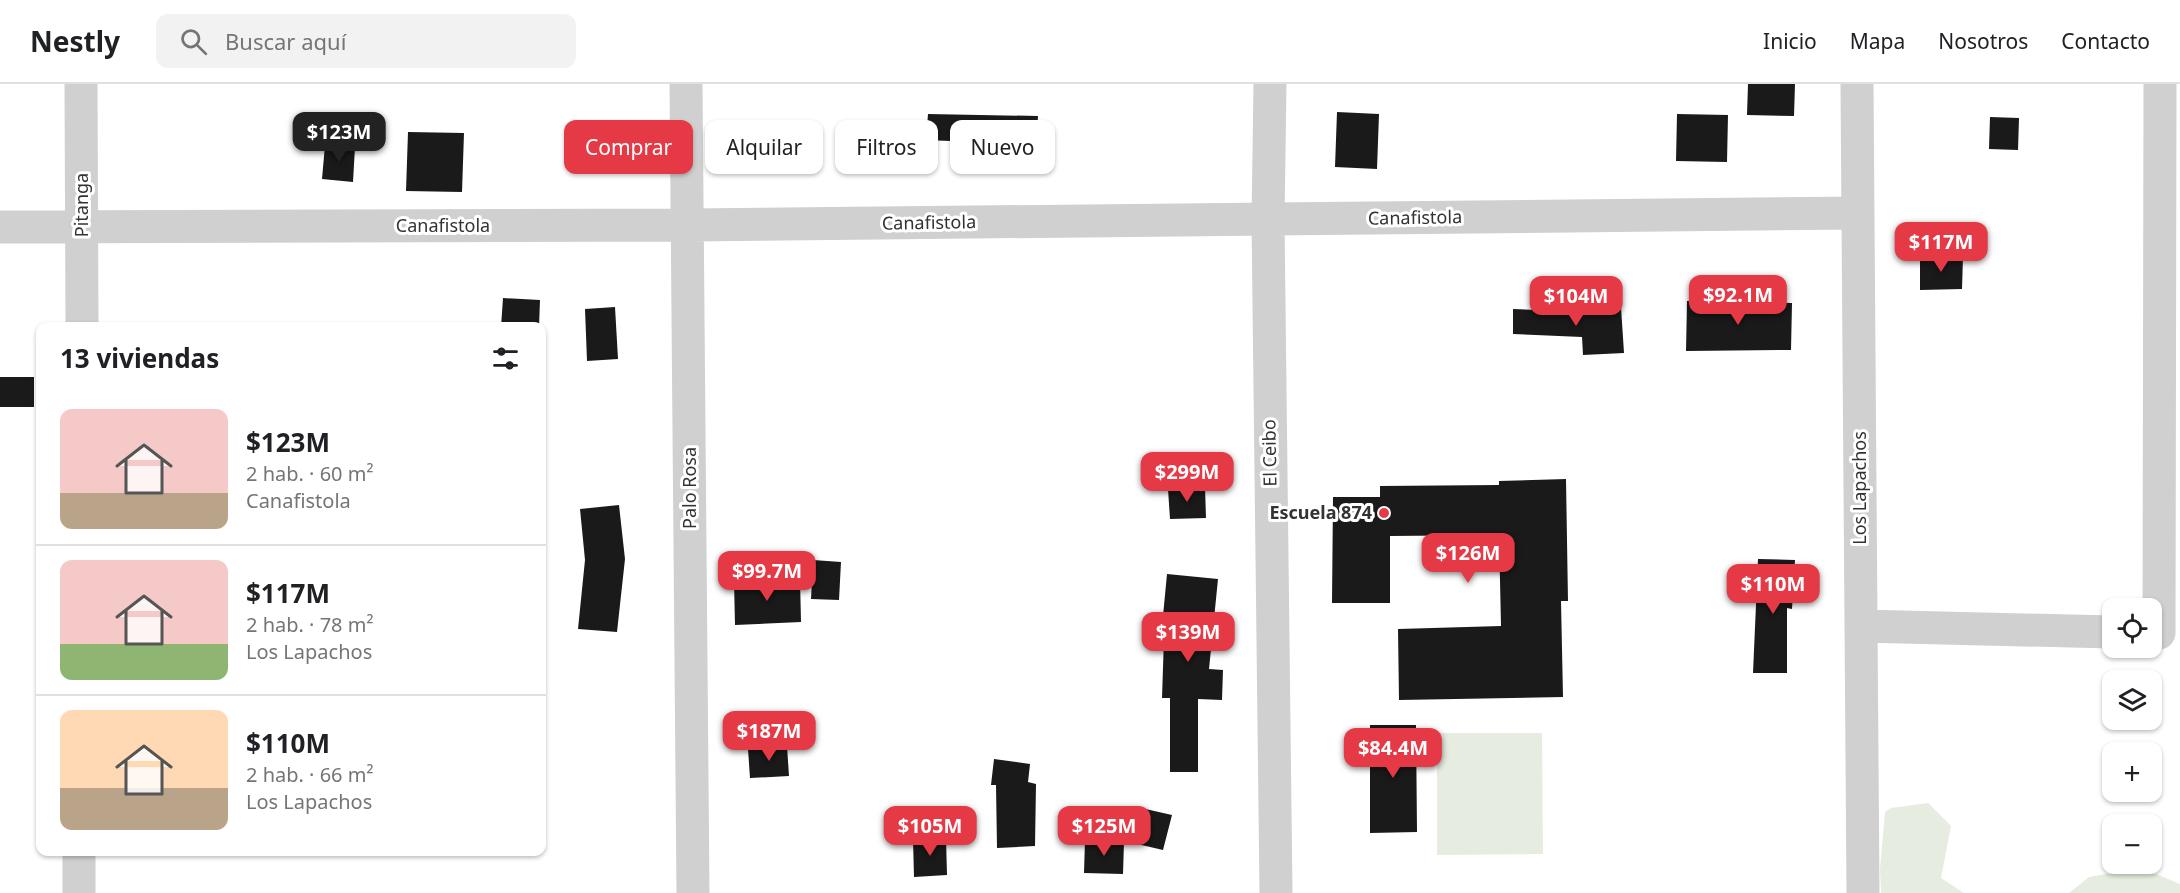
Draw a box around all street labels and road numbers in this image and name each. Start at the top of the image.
street label: Pitanga [69,173,93,237]
street label: Canafistola [1368,204,1462,230]
street label: Canafistola [882,209,976,235]
street label: Canafistola [396,213,490,237]
street label: El Ceibo [1256,419,1282,487]
street label: Los Lapachos [1847,431,1871,545]
street label: Palo Rosa [677,447,701,529]

